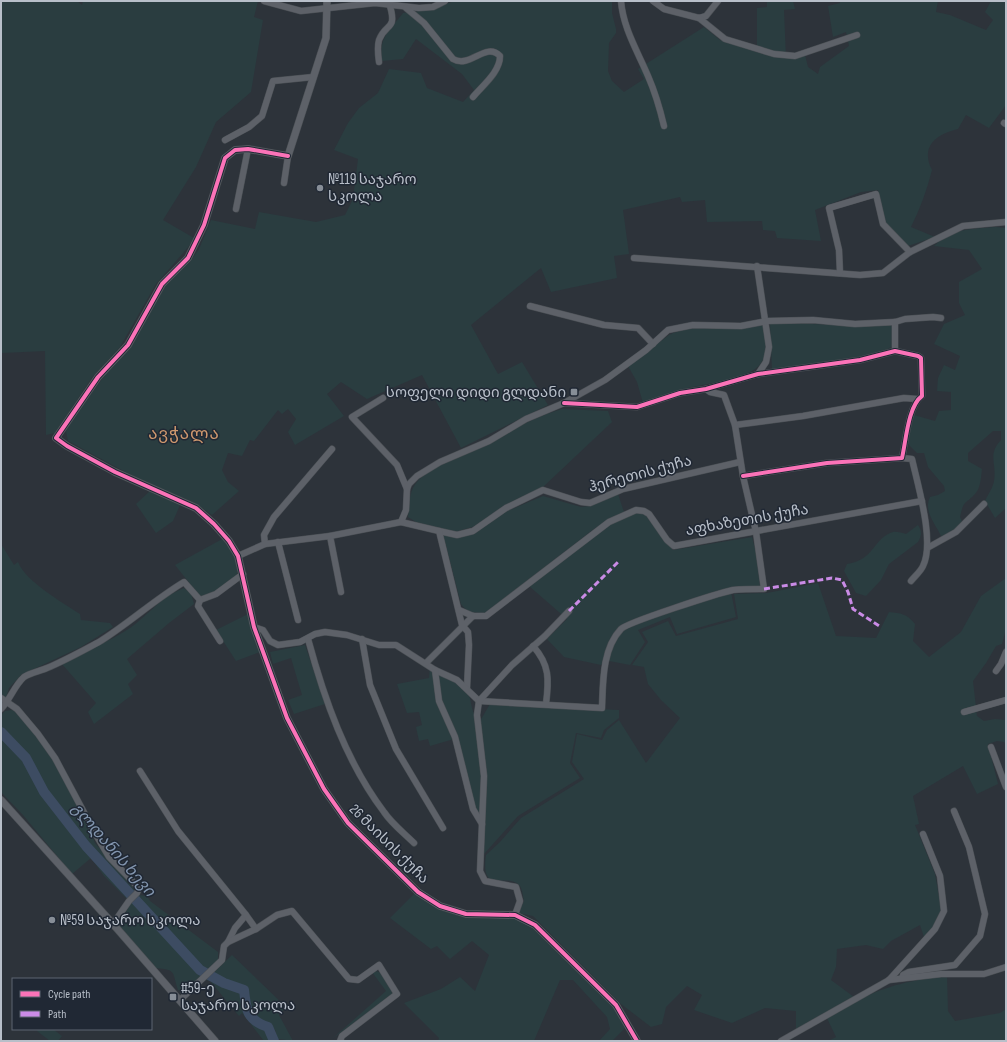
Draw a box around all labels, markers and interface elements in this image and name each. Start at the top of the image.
place label: №119 საჯარო სკოლა [328,170,417,206]
marker: №119 საჯარო სკოლა [315,183,325,193]
place label: სოფელი დიდი გლდანი [386,383,566,402]
marker: სოფელი დიდი გლდანი [569,387,579,397]
district label: ავჭალა [148,424,220,444]
street label: ჰერეთის ქუჩა [586,451,694,497]
street label: აფხაზეთის ქუჩა [684,500,810,540]
water label: გლდანის ხევი [67,799,159,901]
street label: 26 მაისის ქუჩა [345,800,433,888]
place label: №59 საჯარო სკოლა [60,911,201,930]
marker: №59 საჯარო სკოლა [47,915,57,925]
legend [12,978,152,1030]
place label: #59-ე საჯარო სკოლა [181,979,295,1015]
text: Cycle path [48,987,90,1002]
marker: #59-ე საჯარო სკოლა [168,992,178,1002]
text: Path [48,1007,66,1022]

